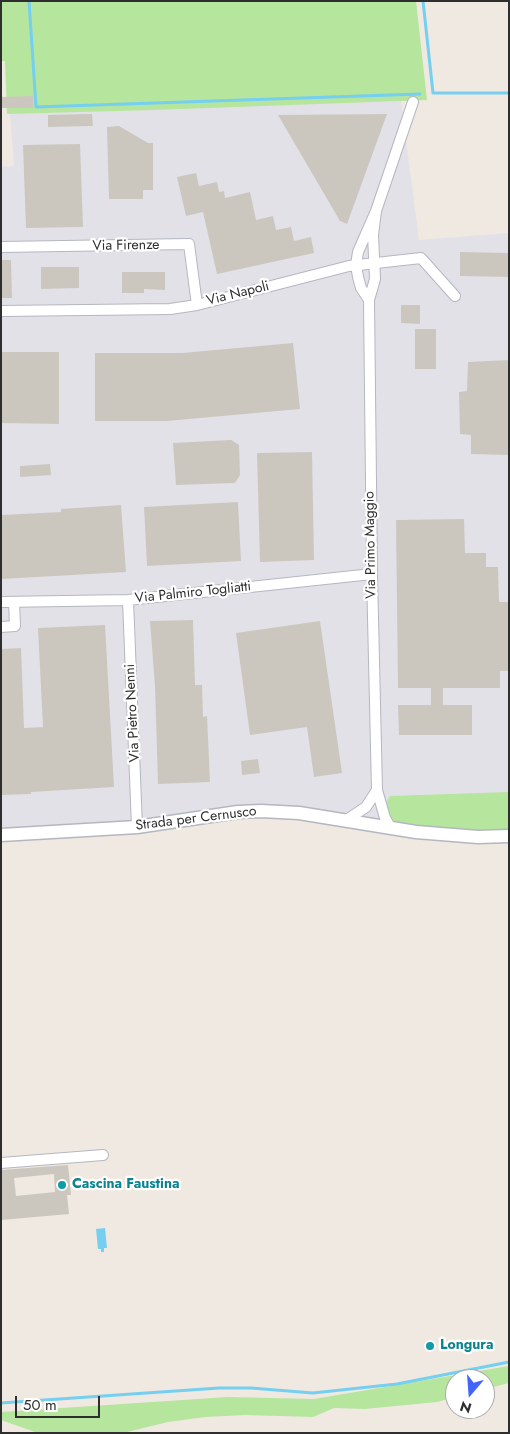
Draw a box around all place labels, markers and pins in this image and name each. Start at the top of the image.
place label: Cascina Faustina [72,1177,180,1193]
marker: Cascina Faustina [56,1179,68,1191]
place label: Longura [440,1338,494,1354]
marker: Longura [424,1340,436,1352]

